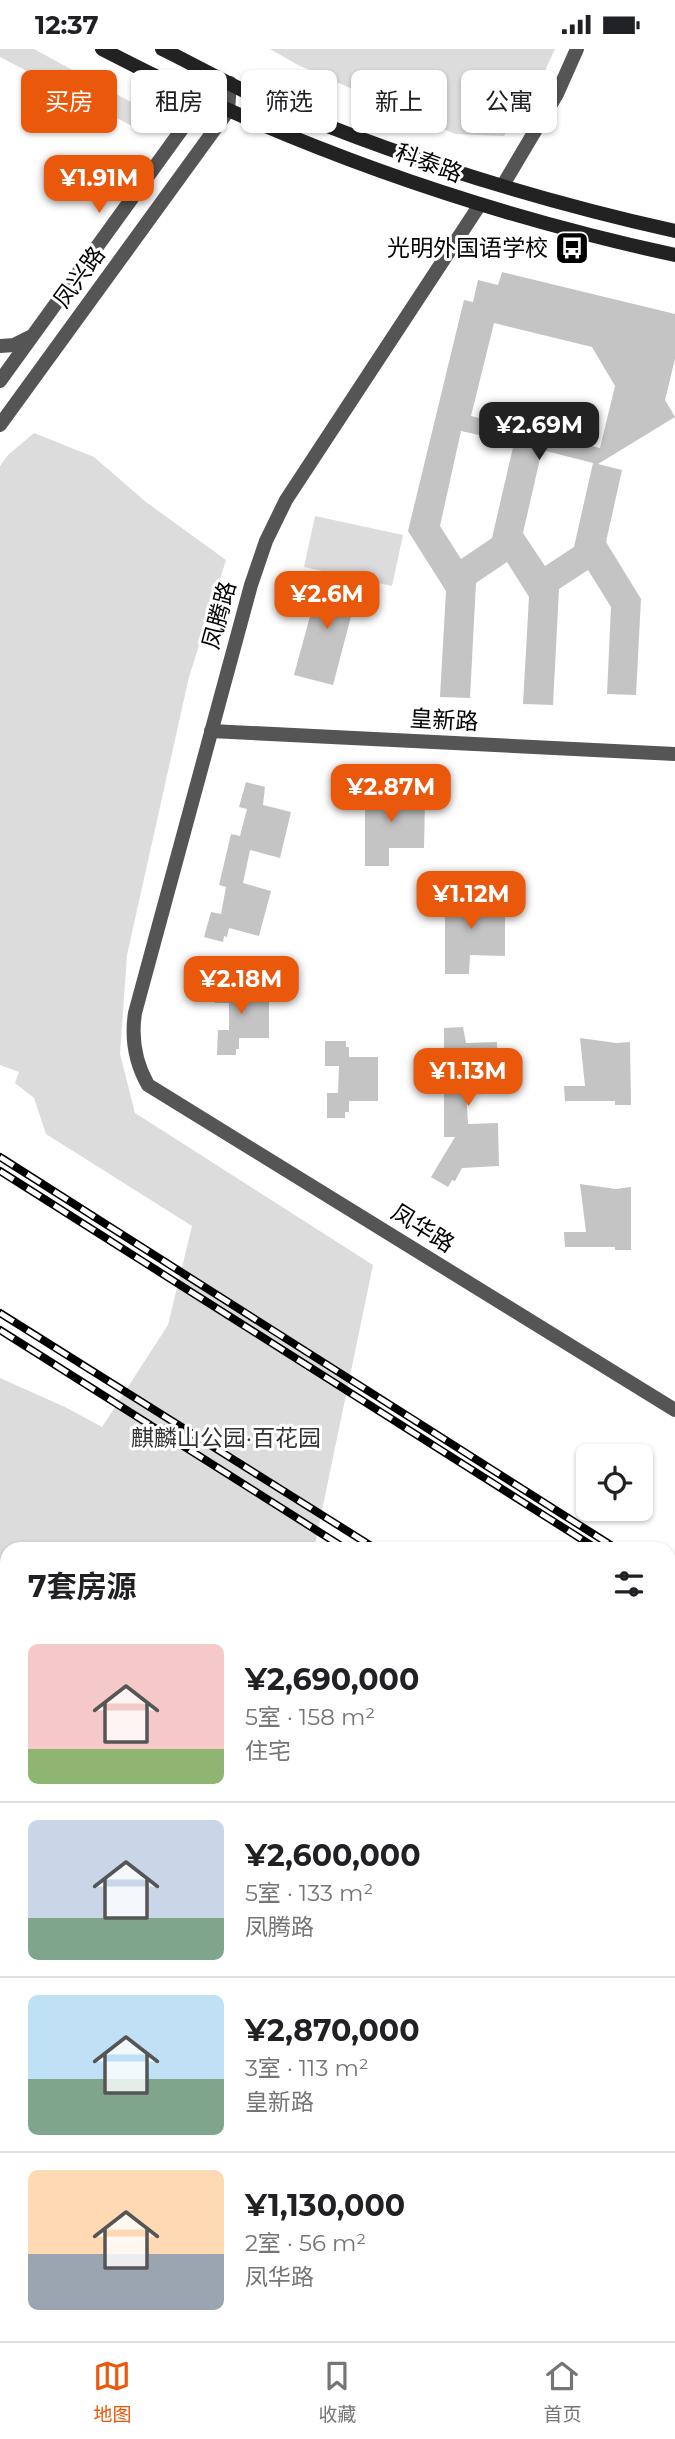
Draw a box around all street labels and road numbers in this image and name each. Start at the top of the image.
street label: 科泰路 [392,138,466,188]
street label: 凤兴路 [47,241,111,313]
street label: 凤腾路 [197,578,241,652]
street label: 皇新路 [409,704,479,736]
street label: 凤华路 [386,1198,460,1258]

